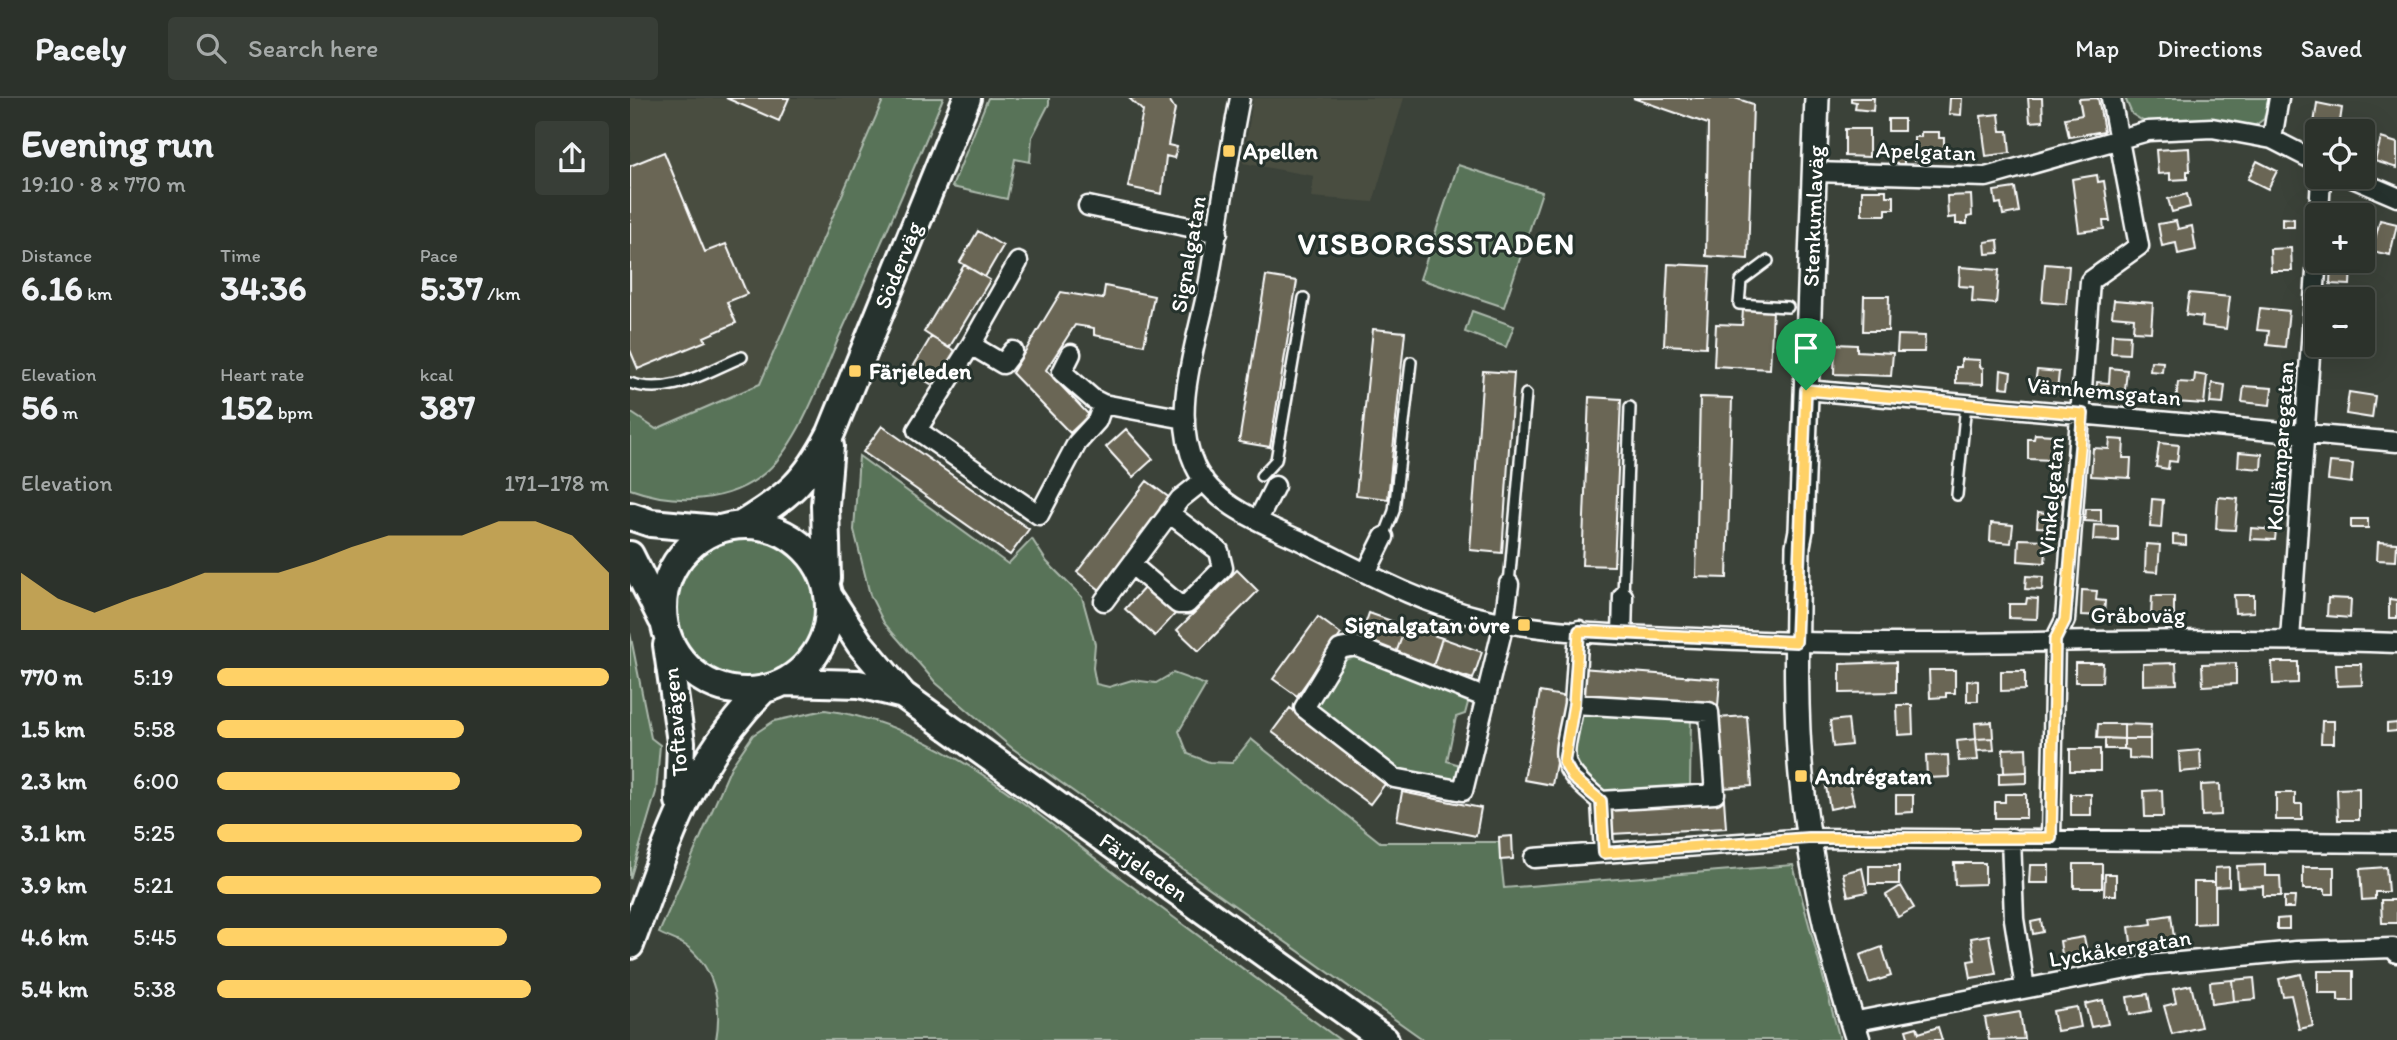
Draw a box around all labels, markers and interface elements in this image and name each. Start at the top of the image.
search box [168,17,658,80]
text: Pacely [35,29,126,68]
icon: search [192,29,230,67]
text: Search here [248,32,378,64]
text: Map [2075,34,2119,63]
text: Directions [2157,34,2263,63]
text: Saved [2301,34,2362,63]
map controls [2305,119,2375,357]
button: locate [2305,119,2375,189]
text: Evening run [21,121,214,167]
button: share [535,121,609,195]
street label: Apelgatan [1875,135,1977,167]
place label: Apellen [1242,137,1319,165]
marker: Apellen [1221,143,1237,159]
street label: Stenkumlaväg [1797,145,1829,287]
text: 19:10 · 8 × 770 m [21,170,186,198]
street label: Signalgatan [1164,193,1212,315]
button: + [2305,203,2375,273]
street label: Söderväg [868,217,928,313]
district label: VISBORGSSTADEN [1298,225,1576,262]
text: Distance [21,244,92,267]
text: Time [220,244,261,267]
text: Pace [420,244,458,267]
text: 6.16 [21,267,83,309]
text: 34:36 [220,267,307,309]
text: 5:37 [420,267,483,309]
text: km [83,282,112,305]
text: /km [483,282,520,305]
button: − [2305,287,2375,357]
pin [1776,318,1836,390]
icon: arrive [1787,329,1825,367]
place label: Färjeleden [869,357,972,385]
street label: Kollämparegatan [2260,360,2300,532]
text: Elevation [21,363,97,386]
text: Heart rate [220,363,304,386]
text: kcal [420,363,453,386]
marker: Färjeleden [847,363,863,379]
street label: Värnhemsgatan [2026,370,2182,412]
text: 56 [21,386,58,428]
text: 152 [220,386,273,428]
text: 387 [420,386,475,428]
text: m [58,401,78,424]
text: bpm [273,401,313,424]
street label: Vinkelgatan [2032,436,2070,556]
text: Elevation [21,469,112,497]
text: 171–178 m [504,469,609,497]
street label: Gråboväg [2090,601,2186,629]
place label: Signalgatan övre [1345,611,1510,639]
marker: Signalgatan övre [1516,617,1532,633]
text: 770 m [21,663,83,691]
text: 5:19 [133,663,173,691]
street label: Toftavägen [656,667,694,777]
text: 1.5 km [21,715,85,743]
text: 5:58 [133,715,175,743]
place label: Andrégatan [1814,762,1933,790]
text: 2.3 km [21,767,87,795]
text: 6:00 [133,767,179,795]
marker: Andrégatan [1793,768,1809,784]
text: 3.1 km [21,819,85,847]
text: 5:25 [133,819,175,847]
street label: Färjeleden [1094,826,1194,908]
text: 3.9 km [21,871,87,899]
text: 5:21 [133,871,173,899]
text: 4.6 km [21,923,88,951]
text: 5:45 [133,923,177,951]
street label: Lyckåkergatan [2047,923,2193,973]
text: 5.4 km [21,975,88,1003]
text: 5:38 [133,975,176,1003]

